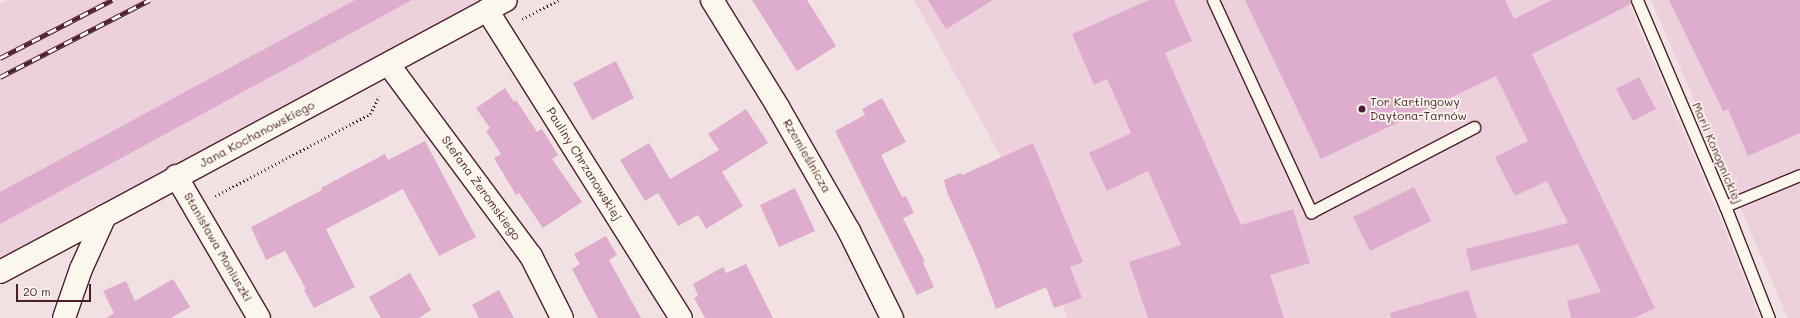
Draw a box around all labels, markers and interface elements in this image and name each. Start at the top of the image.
place label: Tor Kartingowy Daytona-Tarnów [1370,95,1467,123]
street label: Jana Kochanowskiego [197,98,317,170]
street label: Marii Konopnickiej [1689,100,1745,206]
marker: Tor Kartingowy Daytona-Tarnów [1357,104,1367,114]
street label: Pauliny Chrzanowskiej [543,105,625,223]
street label: Rzemieślnicza [780,117,834,195]
street label: Stefana Żeromskiego [438,133,524,243]
street label: Stanisława Moniuszki [181,190,255,304]
scale bar [18,276,93,302]
text: 20 m [23,283,51,299]

